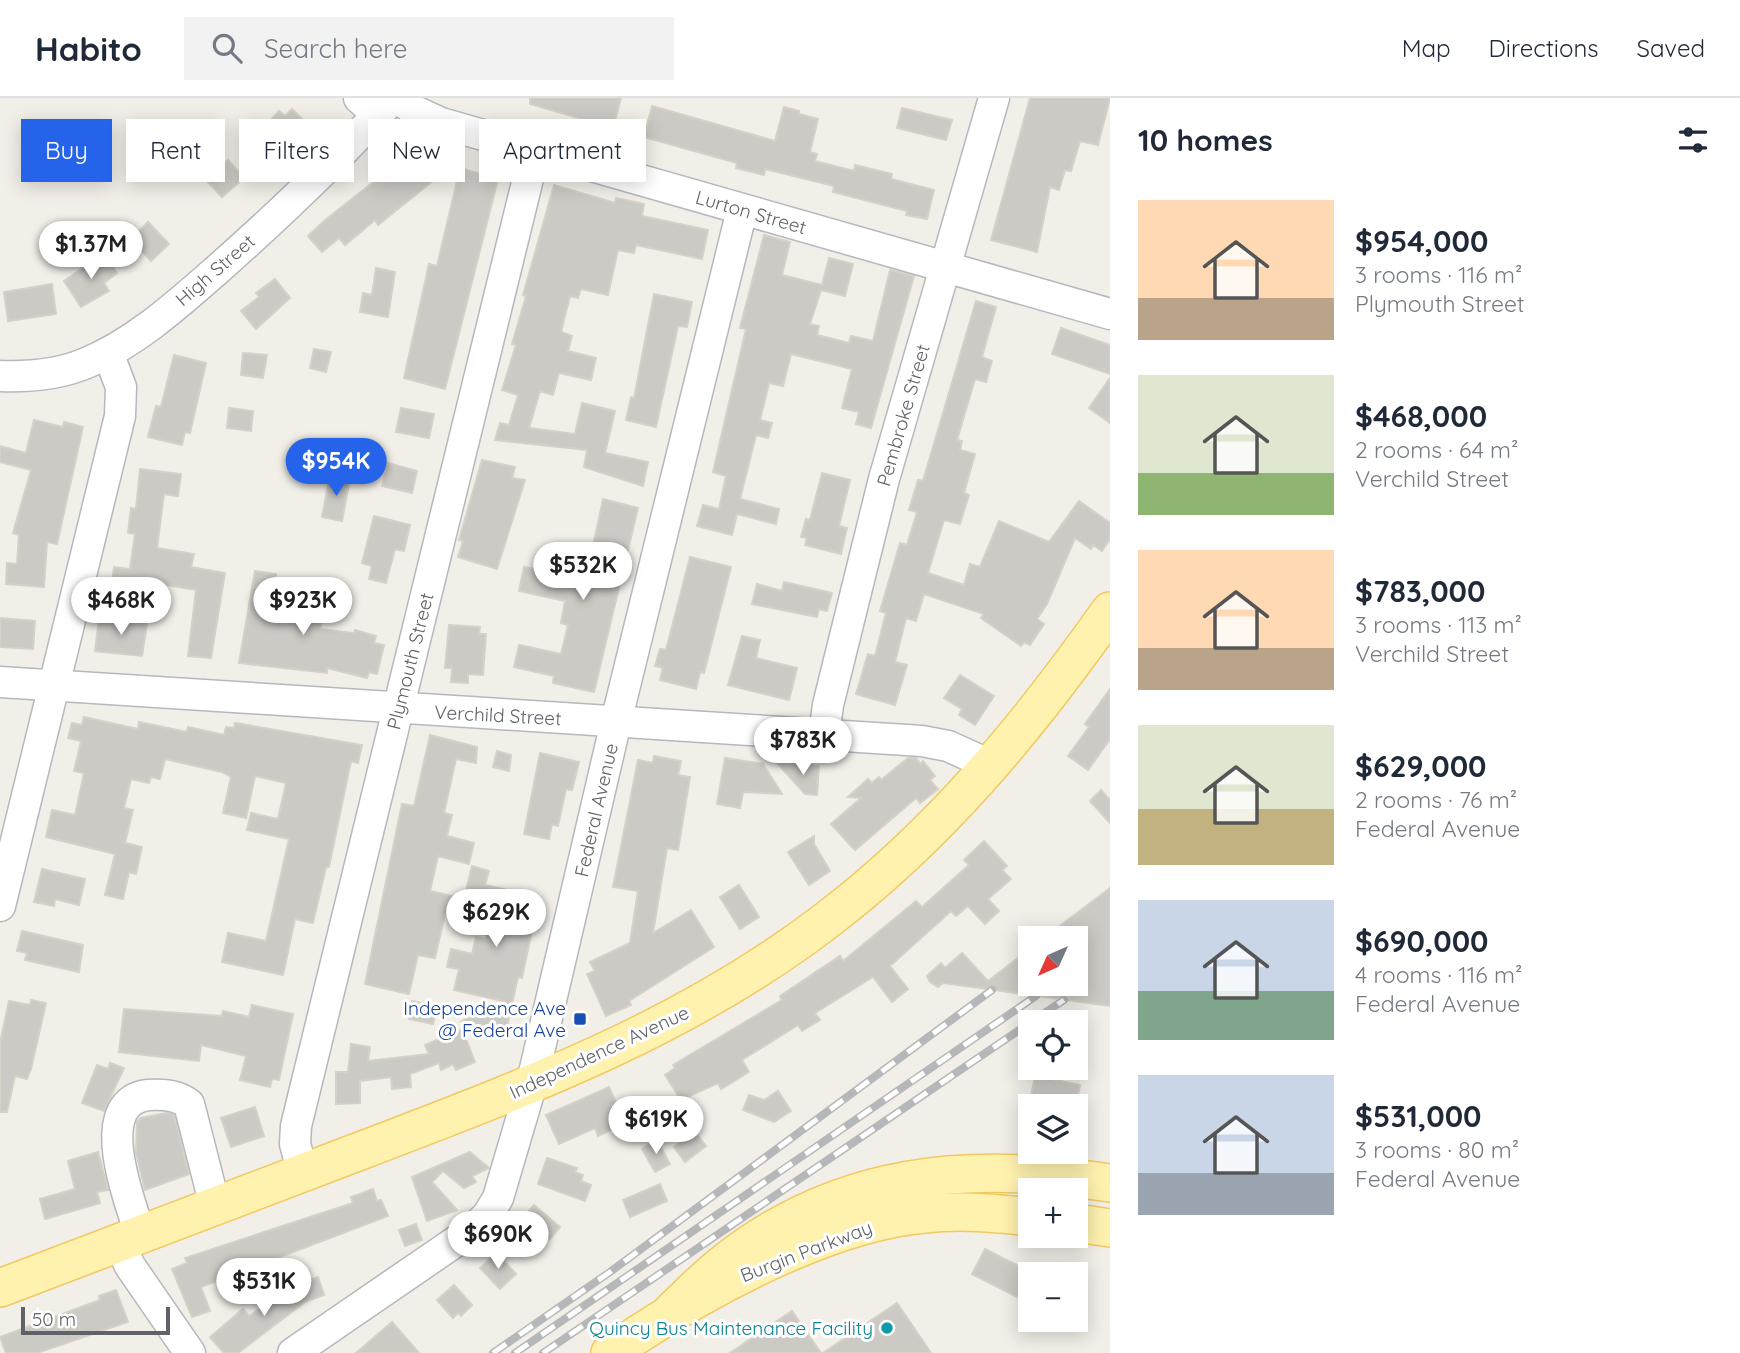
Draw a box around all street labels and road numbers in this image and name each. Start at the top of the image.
street label: Lurton Street [693,185,809,239]
street label: High Street [170,229,260,311]
street label: Pembroke Street [871,341,935,489]
street label: Plymouth Street [381,590,439,732]
street label: Verchild Street [434,700,562,730]
street label: Federal Avenue [569,741,623,879]
street label: Independence Avenue [505,1000,693,1104]
street label: Burgin Parkway [737,1215,875,1287]

